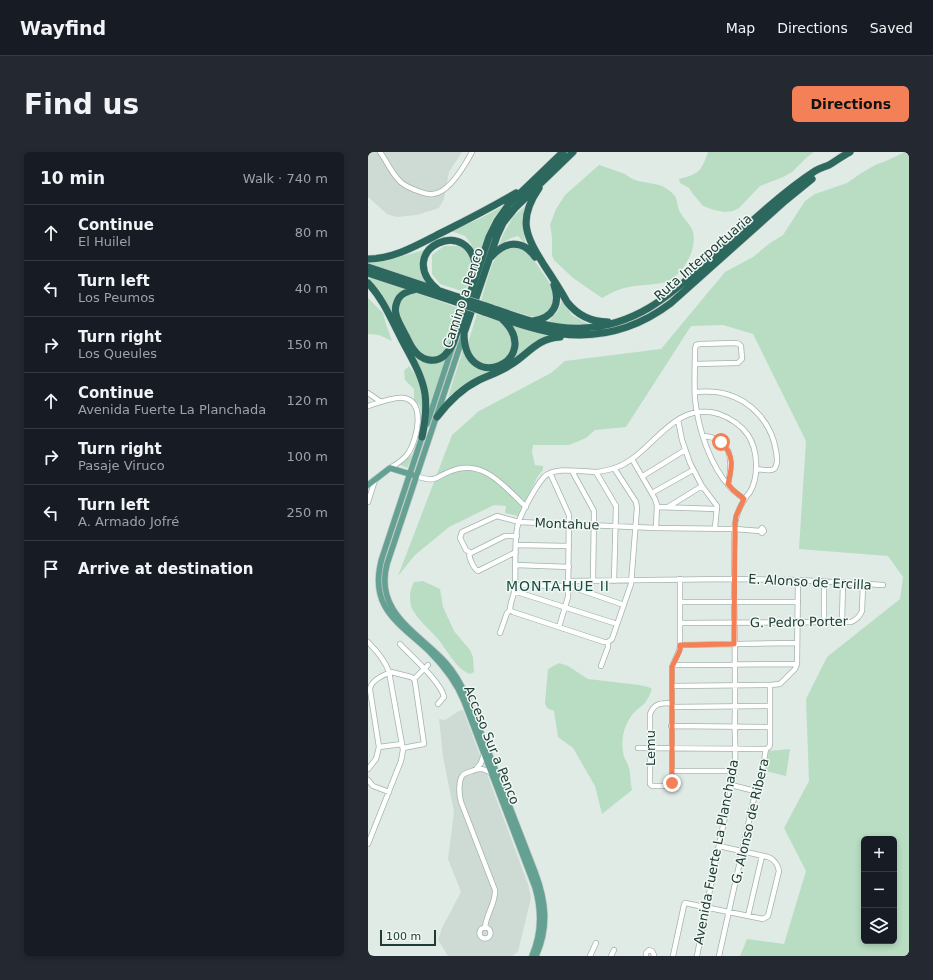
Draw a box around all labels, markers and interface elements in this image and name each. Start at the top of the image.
text: Wayfind [20,17,106,39]
text: Map [726,20,755,36]
text: Directions [777,20,848,36]
text: Saved [870,20,913,36]
button: Directions [792,86,909,122]
text: Find us [24,88,139,121]
text: 10 min [40,168,105,188]
text: Walk · 740 m [243,171,328,186]
street label: Ruta Interportuaria [651,211,755,303]
text: Continue [78,216,154,234]
icon: ahead [40,222,62,244]
text: 80 m [295,225,328,240]
text: El Huilel [78,234,131,249]
street label: Camino a Penco [440,246,486,350]
text: Turn left [78,272,150,290]
icon: left [40,278,62,300]
text: 40 m [295,281,328,296]
text: Los Peumos [78,290,155,305]
text: Turn right [78,328,162,346]
icon: right [40,334,62,356]
text: 150 m [286,337,328,352]
text: Los Queules [78,346,157,361]
text: Continue [78,384,154,402]
icon: ahead [40,390,62,412]
text: 120 m [286,393,328,408]
text: Avenida Fuerte La Planchada [78,402,266,417]
route start [712,433,730,451]
text: Turn right [78,440,162,458]
icon: right [40,446,62,468]
text: 100 m [286,449,328,464]
text: Pasaje Viruco [78,458,165,473]
text: Turn left [78,496,150,514]
icon: left [40,502,62,524]
text: 250 m [286,505,328,520]
text: A. Armado Jofré [78,514,179,529]
street label: Montahue [534,515,600,533]
icon: arrive [40,558,62,580]
text: Arrive at destination [78,560,253,578]
street label: E. Alonso de Ercilla [748,571,872,593]
district label: MONTAHUE II [506,578,610,594]
street label: G. Pedro Porter [750,614,849,630]
street label: Acceso Sur a Penco [461,683,523,807]
street label: Lemu [643,730,658,766]
street label: G. Alonso de Ribera [728,757,772,885]
street label: Avenida Fuerte La Planchada [691,758,741,946]
route end [663,774,681,792]
map controls [861,836,897,944]
button: + [861,836,897,872]
button: − [861,872,897,908]
button: layers [861,908,897,944]
scale bar [380,928,436,947]
text: 100 m [386,930,421,943]

